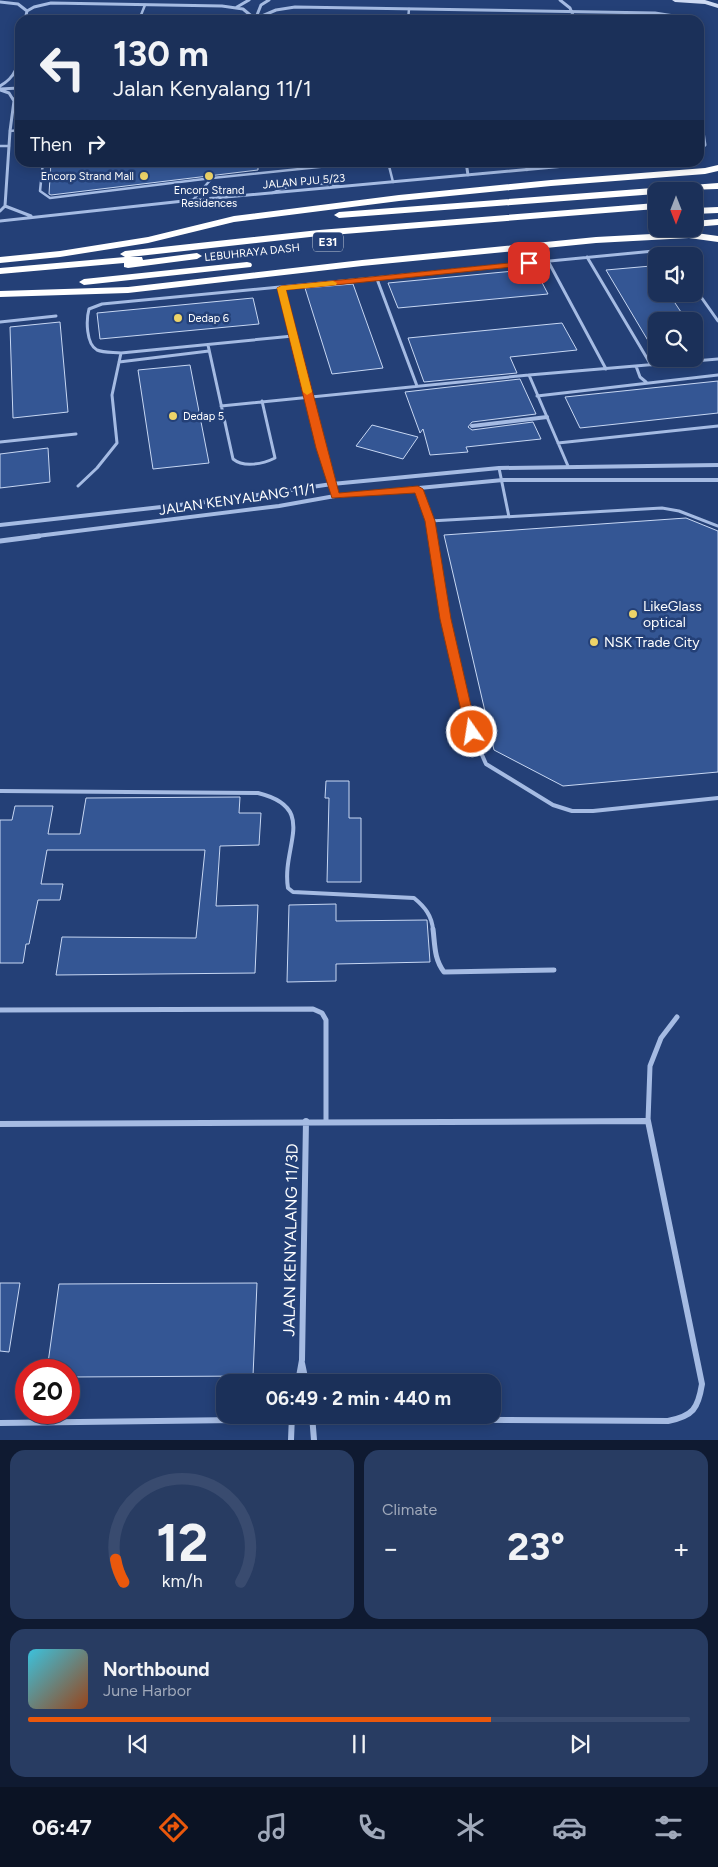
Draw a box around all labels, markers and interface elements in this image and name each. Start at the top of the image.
text: 130 m [113,33,209,75]
icon: left [30,35,95,100]
text: Jalan Kenyalang 11/1 [113,75,312,102]
icon: right [82,130,110,158]
text: Then [30,133,72,156]
place label: Encorp Strand Mall [41,170,134,183]
marker: Encorp Strand Mall [138,170,150,182]
marker: Encorp Strand Residences [203,170,215,182]
street label: JALAN PJU 5/23 [262,171,346,192]
north arrow [648,182,702,238]
map controls [648,182,703,367]
place label: Encorp Strand Residences [174,184,244,210]
road number: E31 [313,232,343,252]
street label: LEBUHRAYA DASH [204,241,301,264]
pin [508,242,550,284]
button: sound [648,247,703,302]
icon: arrive [515,249,543,277]
marker: Dedap 6 [172,312,184,324]
place label: Dedap 6 [188,312,229,325]
button: search [648,312,703,367]
marker: Dedap 5 [167,410,179,422]
place label: Dedap 5 [183,410,224,423]
street label: JALAN KENYALANG 11/1 [158,480,316,519]
place label: LikeGlass optical [643,598,702,631]
marker: LikeGlass optical [627,608,639,620]
place label: NSK Trade City [604,634,700,651]
marker: NSK Trade City [588,636,600,648]
position arrow [445,705,497,757]
street label: JALAN KENYALANG 11/3D [279,1143,302,1337]
speed limit sign: 20 [15,1359,80,1424]
text: 06:49 · 2 min · 440 m [266,1387,451,1410]
text: Climate [382,1500,437,1519]
text: 12 [156,1512,208,1574]
text: 23° [507,1524,565,1570]
text: − [382,1531,399,1565]
text: + [673,1531,690,1565]
text: km/h [162,1570,202,1591]
text: Northbound [103,1658,210,1681]
text: June Harbor [103,1681,191,1700]
icon: previous [124,1730,152,1758]
icon: pause [345,1730,373,1758]
icon: next [566,1730,594,1758]
icon: directions [156,1810,191,1845]
icon: music [255,1810,290,1845]
icon: phone [354,1810,389,1845]
icon: climate [453,1810,488,1845]
icon: car [552,1810,587,1845]
icon: filters [651,1810,686,1845]
text: 06:47 [32,1814,92,1841]

